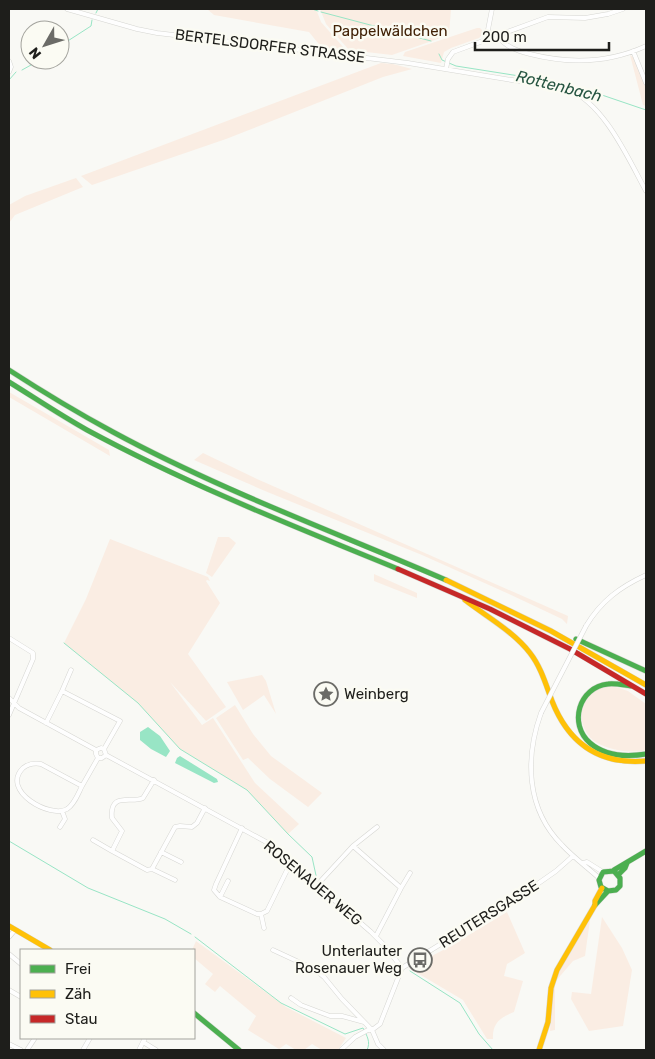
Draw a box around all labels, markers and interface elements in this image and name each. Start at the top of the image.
north arrow [20,20,70,70]
scale bar [475,20,609,52]
park label: Pappelwäldchen [332,22,448,40]
street label: BERTELSDORFER STRASSE [174,25,366,67]
text: 200 m [482,28,527,46]
text: N [26,44,45,62]
water label: Rottenbach [514,66,604,106]
place icon: Weinberg [313,681,339,707]
place label: Weinberg [344,685,409,703]
street label: ROSENAUER WEG [260,837,366,929]
street label: REUTERSGASSE [436,876,542,952]
place label: Unterlauter Rosenauer Weg [295,942,402,977]
bus stop icon: Unterlauter Rosenauer Weg [407,947,433,973]
legend [20,949,195,1039]
text: Frei [65,960,91,978]
text: Zäh [65,985,91,1003]
text: Stau [65,1010,98,1028]

